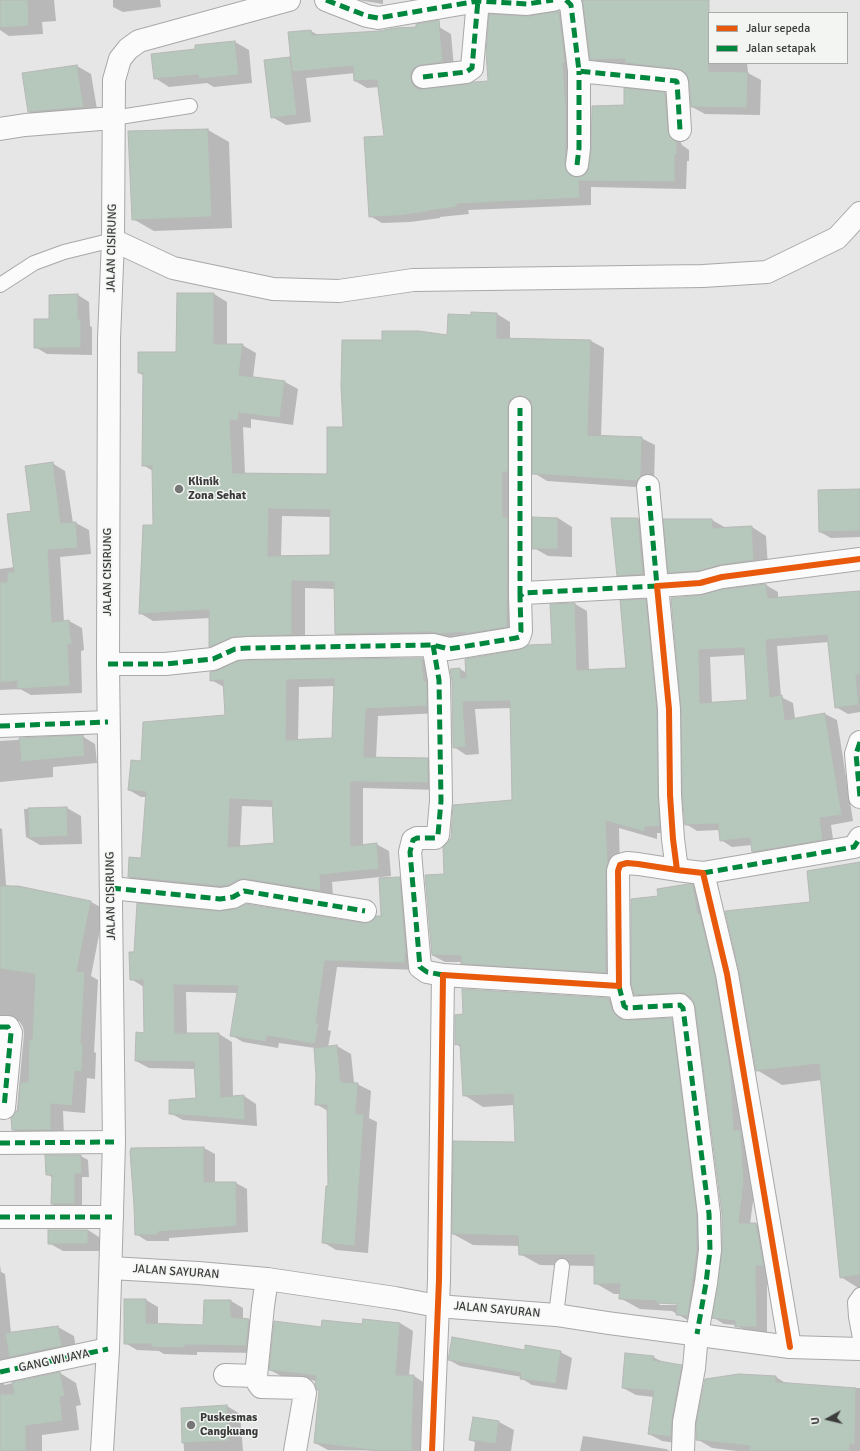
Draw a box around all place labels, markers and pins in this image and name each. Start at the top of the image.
place label: Klinik Zona Sehat [188,475,246,503]
marker: Klinik Zona Sehat [173,483,185,495]
place label: Puskesmas Cangkuang [200,1411,258,1439]
marker: Puskesmas Cangkuang [185,1419,197,1431]

